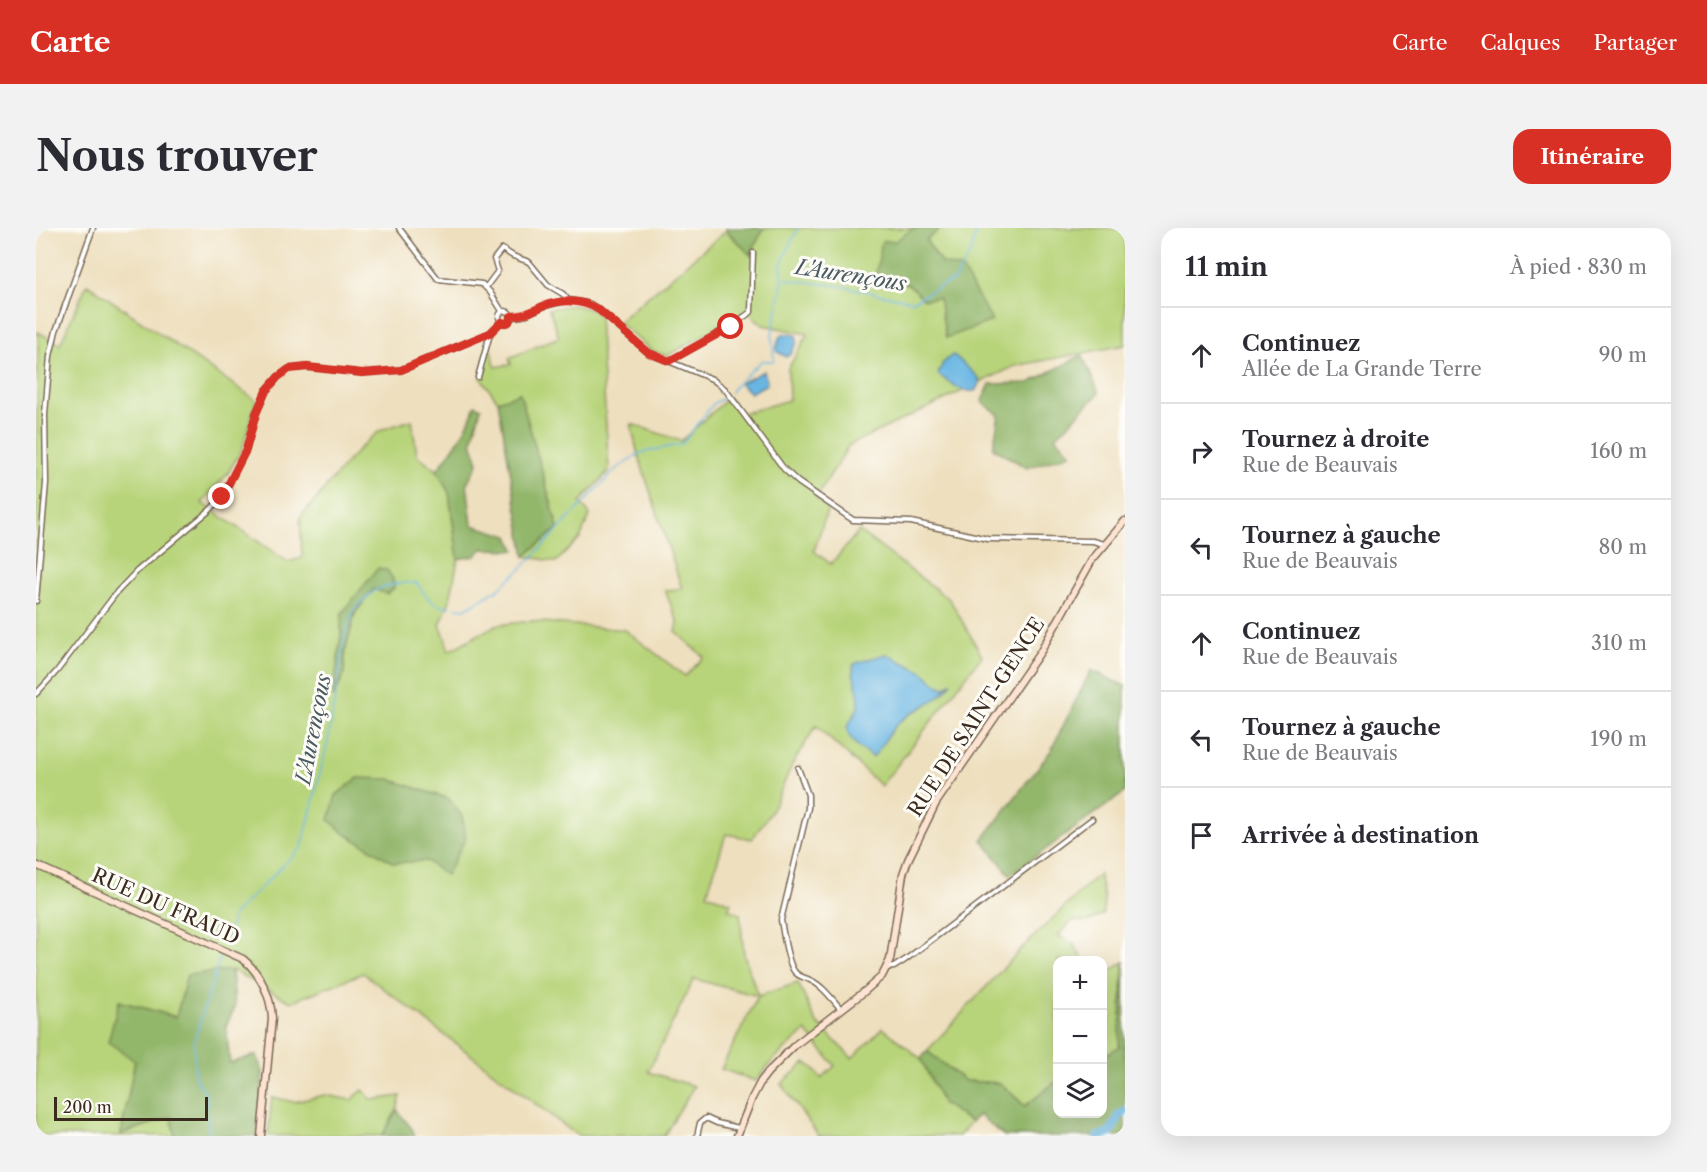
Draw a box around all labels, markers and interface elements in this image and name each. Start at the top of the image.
text: Carte [30,25,110,59]
text: Carte [1392,30,1447,55]
text: Calques [1480,30,1560,55]
text: Partager [1593,30,1677,55]
button: Itinéraire [1513,129,1671,184]
text: Nous trouver [36,130,318,182]
text: 11 min [1185,251,1268,283]
water label: L'Aurençous [792,254,909,296]
text: À pied · 830 m [1510,255,1647,279]
route start [717,313,743,339]
text: Continuez [1242,330,1361,357]
icon: ahead [1185,339,1218,372]
text: 90 m [1599,343,1647,367]
text: Allée de La Grande Terre [1242,357,1482,381]
text: Tournez à droite [1242,426,1429,453]
icon: right [1185,435,1218,468]
text: 160 m [1590,439,1647,463]
text: Rue de Beauvais [1242,453,1398,477]
route end [208,483,234,509]
text: Tournez à gauche [1242,522,1441,549]
icon: left [1185,531,1218,564]
text: 80 m [1599,535,1647,559]
text: Rue de Beauvais [1242,549,1398,573]
street label: RUE DE SAINT-GENCE [903,613,1049,821]
text: Continuez [1242,618,1361,645]
icon: ahead [1185,627,1218,660]
text: 310 m [1591,631,1647,655]
text: Rue de Beauvais [1242,645,1398,669]
water label: L'Aurençous [290,671,336,788]
text: Tournez à gauche [1242,714,1441,741]
icon: left [1185,723,1218,756]
text: 190 m [1590,727,1647,751]
text: Rue de Beauvais [1242,741,1398,765]
icon: arrive [1185,819,1218,852]
text: Arrivée à destination [1242,822,1479,849]
street label: RUE DU FRAUD [89,863,243,949]
map controls [1053,956,1107,1118]
button: + [1053,956,1107,1010]
button: − [1053,1010,1107,1064]
button: layers [1053,1064,1107,1118]
scale bar [54,1094,208,1122]
text: 200 m [63,1097,112,1117]

